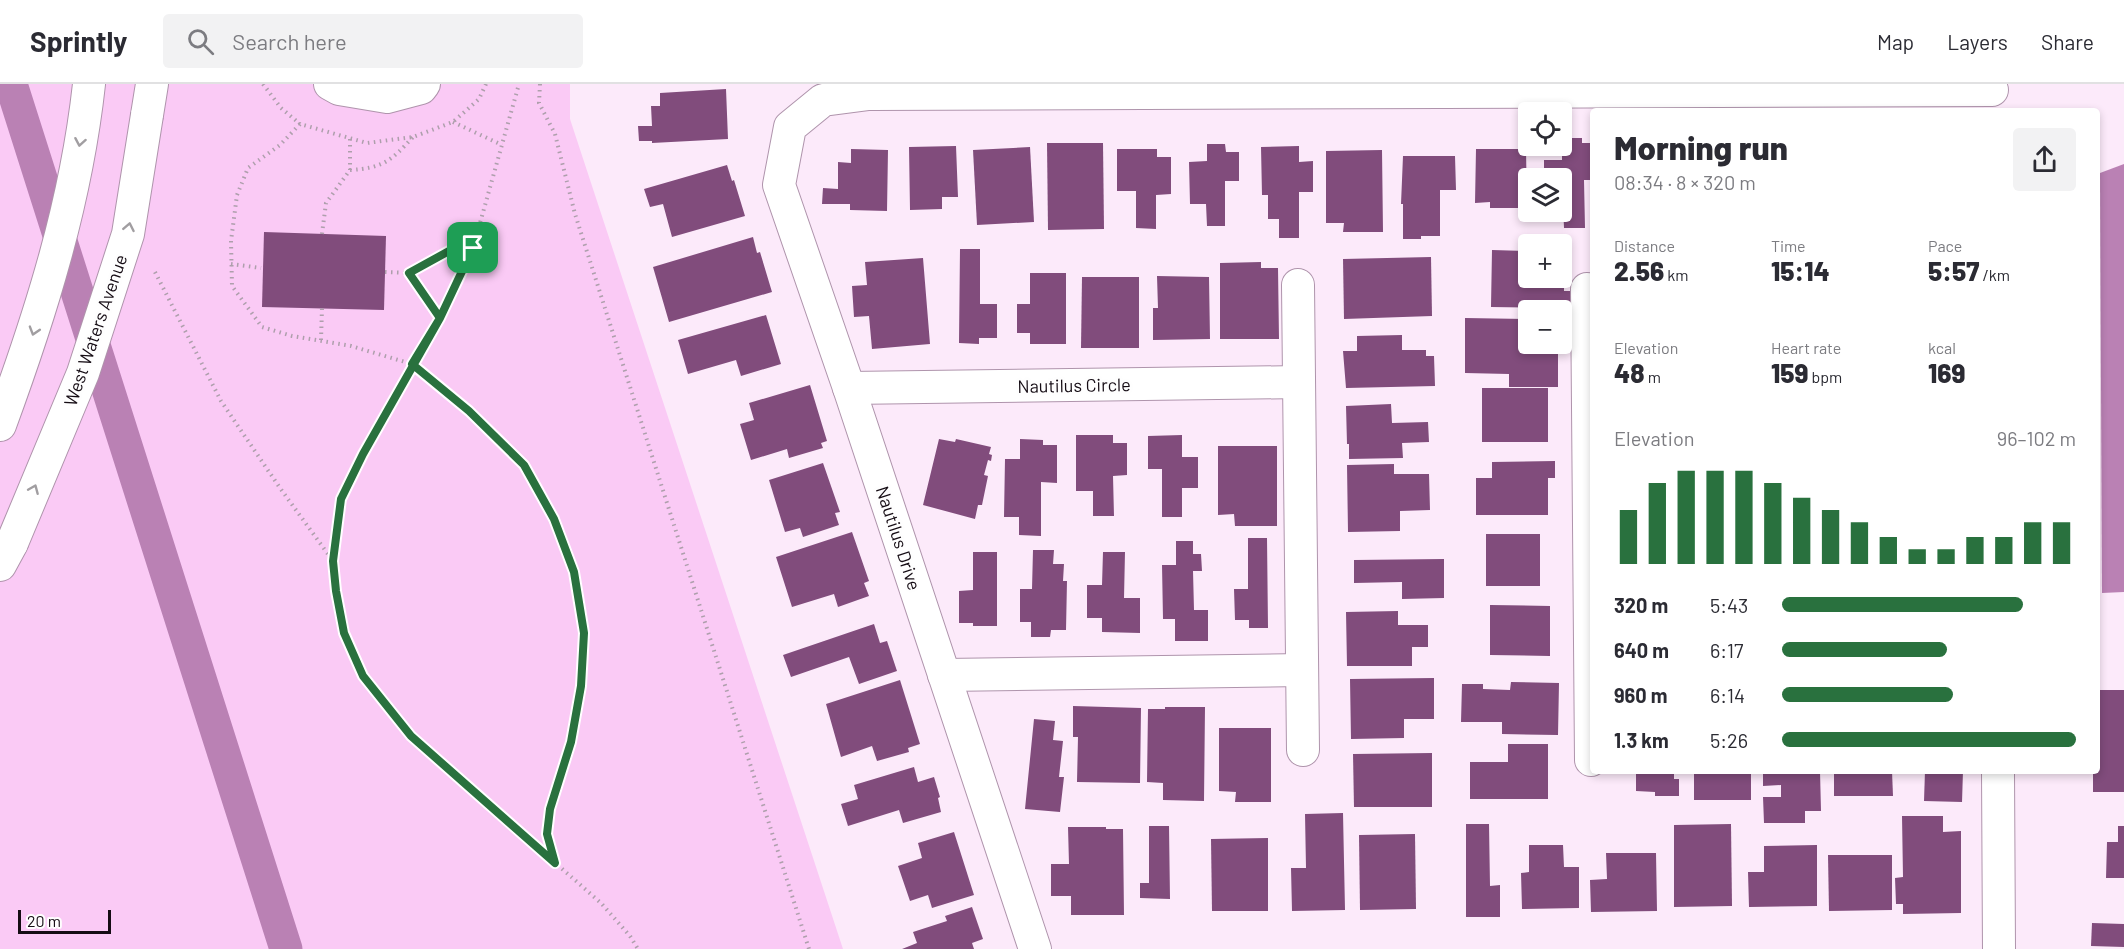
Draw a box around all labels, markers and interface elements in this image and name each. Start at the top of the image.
search box [163,14,583,68]
text: Sprintly [30,24,127,58]
icon: search [184,25,217,58]
text: Search here [232,28,347,54]
text: Map [1877,29,1914,54]
text: Layers [1947,29,2008,54]
text: Share [2041,29,2094,54]
map controls [1518,102,1572,354]
button: locate [1518,102,1572,156]
text: Morning run [1614,127,1788,167]
button: share [2013,128,2076,191]
one-way arrow [74,136,87,146]
button: layers [1518,168,1572,222]
text: 08:34 · 8 × 320 m [1614,170,1756,194]
one-way arrow [122,222,135,232]
pin [447,222,498,273]
icon: arrive [456,231,489,264]
button: + [1518,234,1572,288]
text: Distance [1614,236,1675,255]
text: Time [1771,236,1806,255]
text: Pace [1928,236,1962,255]
street label: West Waters Avenue [59,251,131,409]
text: 2.56 [1614,255,1664,286]
text: 15:14 [1771,255,1830,286]
text: 5:57 [1928,255,1979,286]
text: km [1664,265,1689,284]
text: /km [1979,265,2010,284]
button: − [1518,300,1572,354]
one-way arrow [29,325,41,336]
text: Elevation [1614,338,1678,357]
text: Heart rate [1771,338,1841,357]
text: kcal [1928,338,1956,357]
text: 48 [1614,357,1645,388]
text: 159 [1771,357,1808,388]
text: 169 [1928,357,1965,388]
text: m [1645,367,1661,386]
text: bpm [1808,367,1842,386]
street label: Nautilus Circle [1017,373,1131,397]
text: Elevation [1614,426,1695,450]
text: 96–102 m [1997,426,2076,450]
street label: Nautilus Drive [872,483,926,593]
one-way arrow [27,485,39,496]
text: 320 m [1614,593,1668,617]
text: 5:43 [1710,593,1748,617]
text: 640 m [1614,638,1669,662]
text: 6:17 [1710,638,1744,662]
text: 960 m [1614,683,1667,707]
text: 6:14 [1710,683,1745,707]
text: 1.3 km [1614,728,1669,752]
text: 5:26 [1710,728,1748,752]
scale bar [18,907,111,934]
text: 20 m [27,911,61,930]

